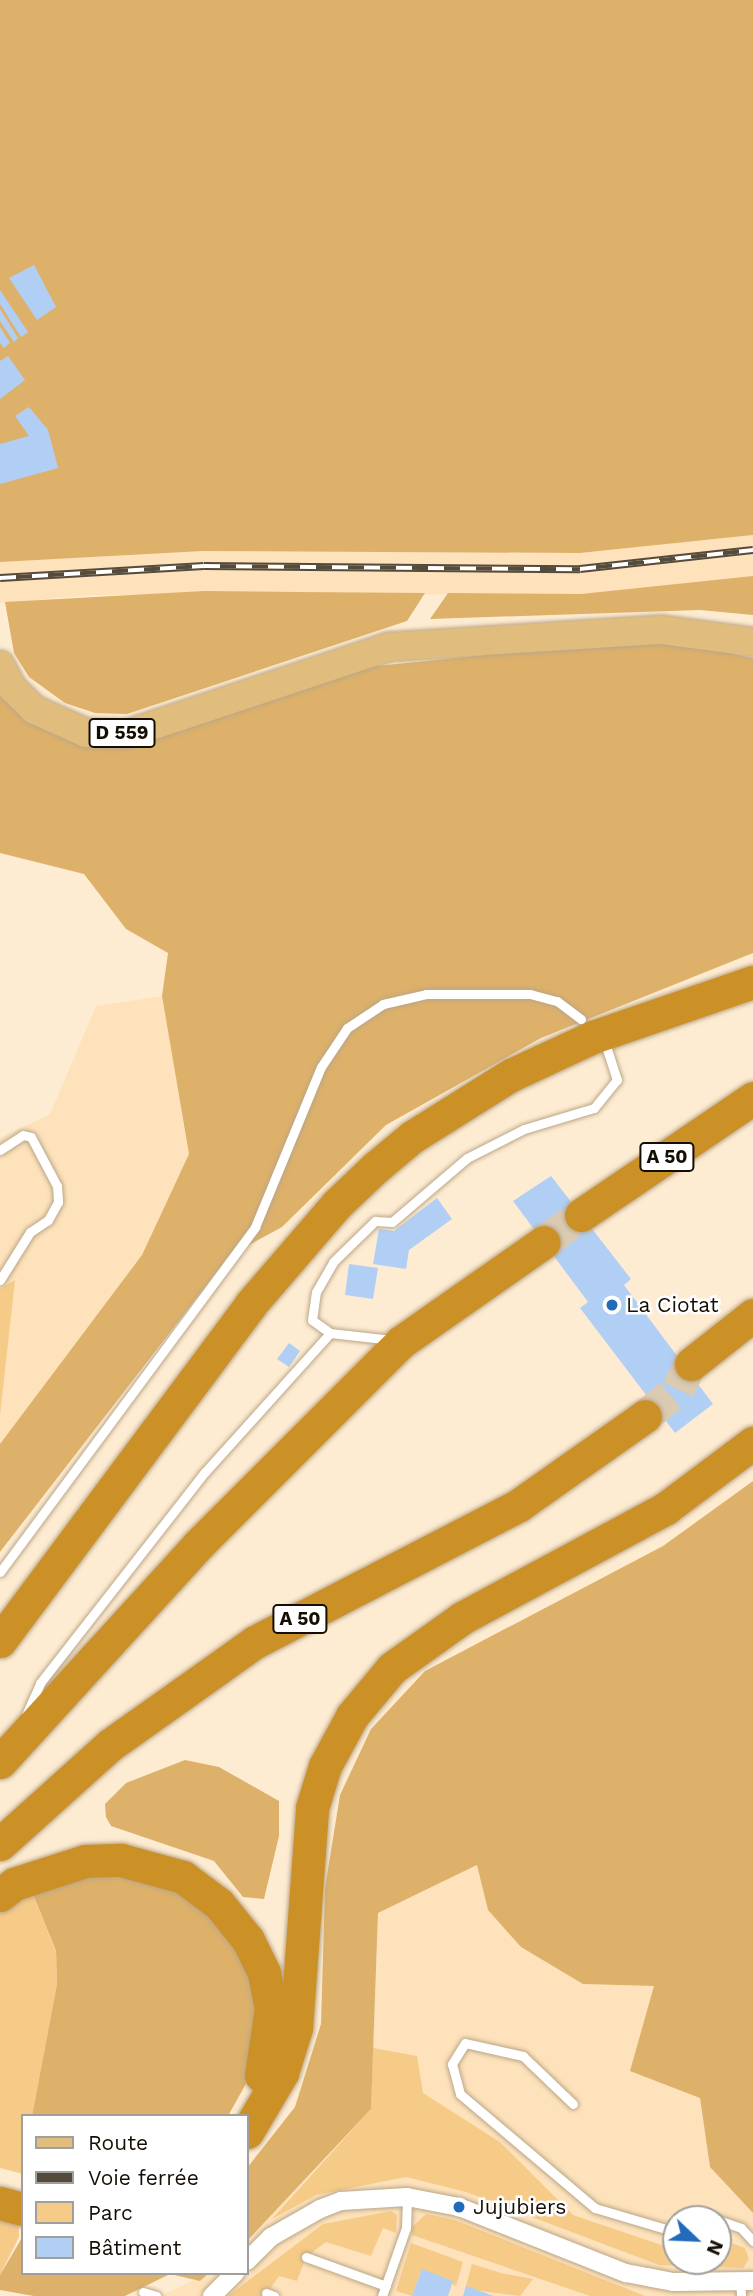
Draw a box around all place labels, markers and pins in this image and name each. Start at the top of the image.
place label: La Ciotat [626,1292,719,1318]
marker: La Ciotat [604,1297,620,1313]
place label: Jujubiers [473,2194,566,2220]
marker: Jujubiers [451,2199,467,2215]

